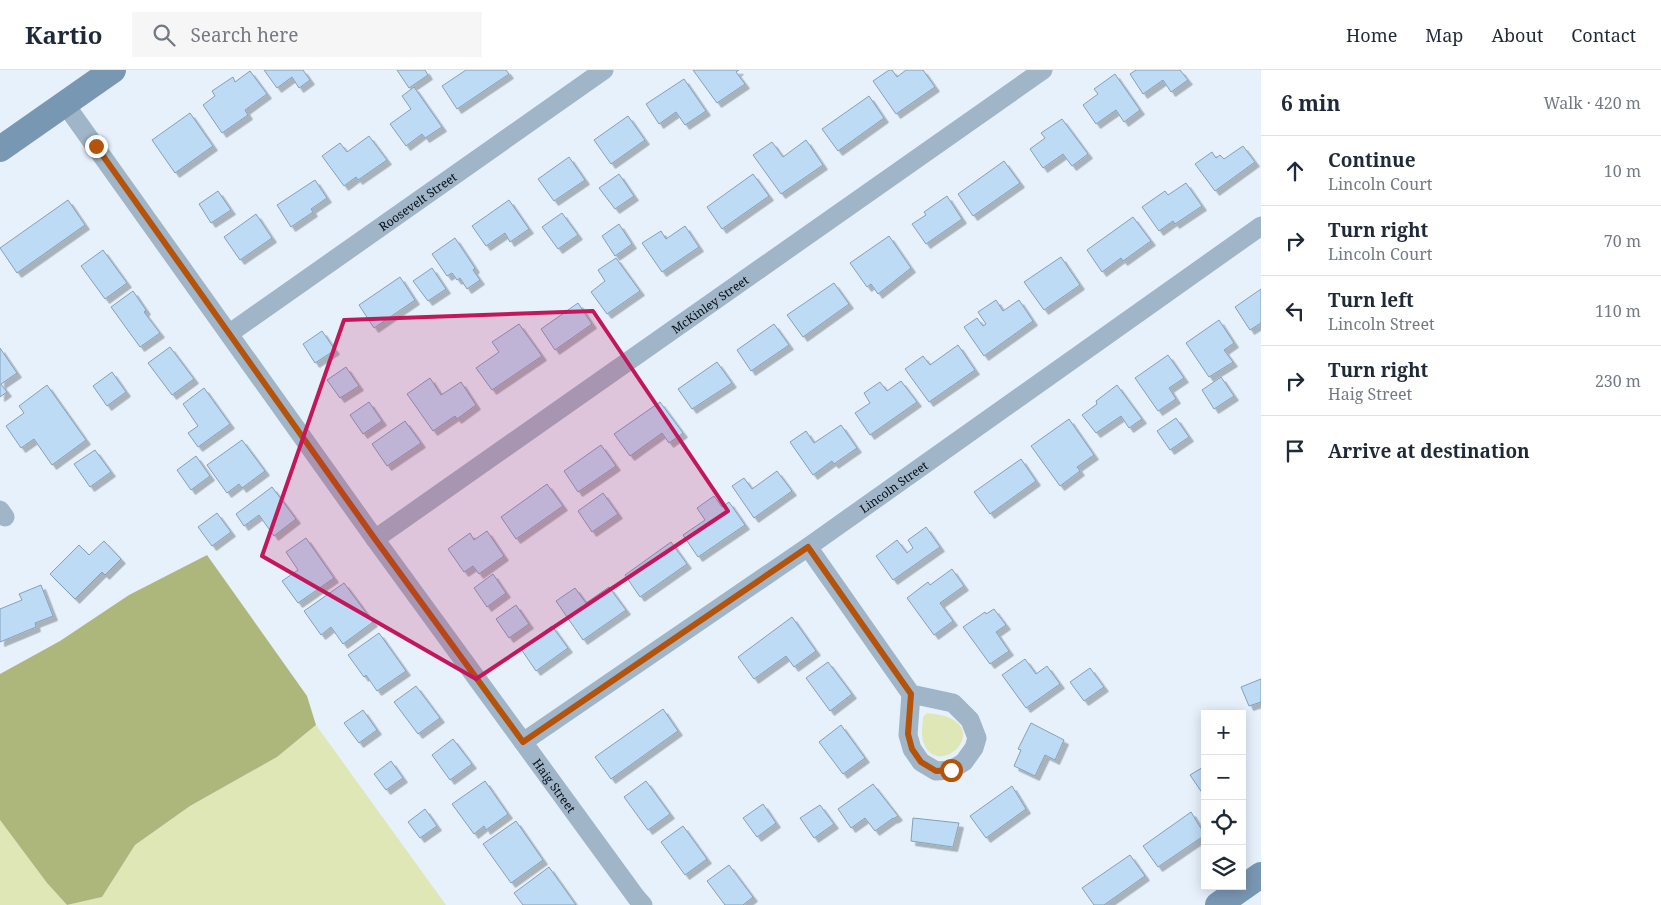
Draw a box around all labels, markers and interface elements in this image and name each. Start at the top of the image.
search box [132,12,482,57]
text: Kartio [25,18,102,51]
icon: search [150,21,178,49]
text: Search here [190,22,298,48]
text: Home [1346,23,1397,47]
text: Map [1425,23,1463,47]
text: About [1491,23,1543,47]
text: Contact [1571,23,1636,47]
text: 6 min [1281,89,1340,117]
text: Walk · 420 m [1544,92,1641,114]
route end [85,135,108,158]
text: Continue [1328,147,1416,173]
icon: ahead [1281,157,1309,185]
text: 10 m [1604,160,1641,182]
street label: Roosevelt Street [375,168,460,235]
text: Lincoln Court [1328,173,1432,195]
text: Turn right [1328,217,1428,243]
icon: right [1281,227,1309,255]
text: 70 m [1604,230,1641,252]
text: Lincoln Court [1328,243,1432,265]
street label: McKinley Street [668,271,752,337]
text: Turn left [1328,287,1414,313]
icon: left [1281,297,1309,325]
text: 110 m [1595,300,1641,322]
text: Lincoln Street [1328,313,1435,335]
text: Turn right [1328,357,1428,383]
icon: right [1281,367,1309,395]
text: 230 m [1595,370,1641,392]
text: Haig Street [1328,383,1412,405]
icon: arrive [1281,437,1309,465]
text: Arrive at destination [1328,438,1530,464]
street label: Lincoln Street [856,456,931,517]
map controls [1201,710,1246,890]
button: + [1201,710,1246,755]
street label: Haig Street [529,755,580,816]
button: − [1201,755,1246,800]
route start [940,759,963,782]
button: locate [1201,800,1246,845]
button: layers [1201,845,1246,890]

